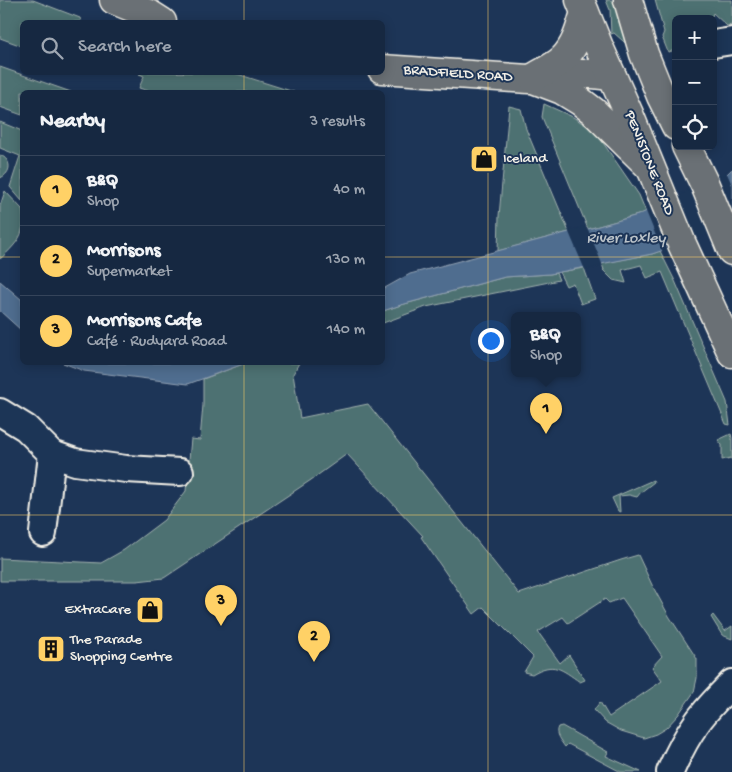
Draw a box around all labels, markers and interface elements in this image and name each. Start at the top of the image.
map controls [672,15,717,150]
button: + [672,15,717,60]
search box [20,20,385,75]
icon: search [38,34,66,62]
text: Search here [78,36,172,59]
button: − [672,60,717,105]
street label: BRADFIELD ROAD [402,61,513,87]
button: locate [672,105,717,150]
street label: PENISTONE ROAD [619,107,678,218]
text: Nearby [40,110,105,135]
text: 3 results [310,113,365,132]
shop icon: Iceland [469,144,499,174]
place label: Iceland [503,150,548,168]
text: B&Q [87,170,118,193]
text: 1 [53,181,59,200]
text: 40 m [333,181,365,200]
text: Shop [87,193,119,212]
water label: River Loxley [587,230,667,249]
text: Morrisons [87,240,161,263]
text: 2 [52,251,60,270]
text: 130 m [326,251,365,270]
text: Supermarket [87,263,172,282]
text: Morrisons Cafe [87,310,201,333]
popup [511,312,581,377]
text: 3 [52,321,60,340]
text: 140 m [327,321,365,340]
text: B&Q [530,324,561,347]
your location [478,328,504,354]
text: Café · Rudyard Road [87,333,226,352]
text: Shop [530,347,562,366]
pin: 1 [530,393,562,434]
pin: 3 [205,585,237,626]
shop icon: ExtraCare [135,595,165,625]
place label: ExtraCare [64,601,131,619]
pin: 2 [298,621,330,662]
place label: The Parade Shopping Centre [69,631,172,666]
building icon: The Parade Shopping Centre [36,634,66,664]

